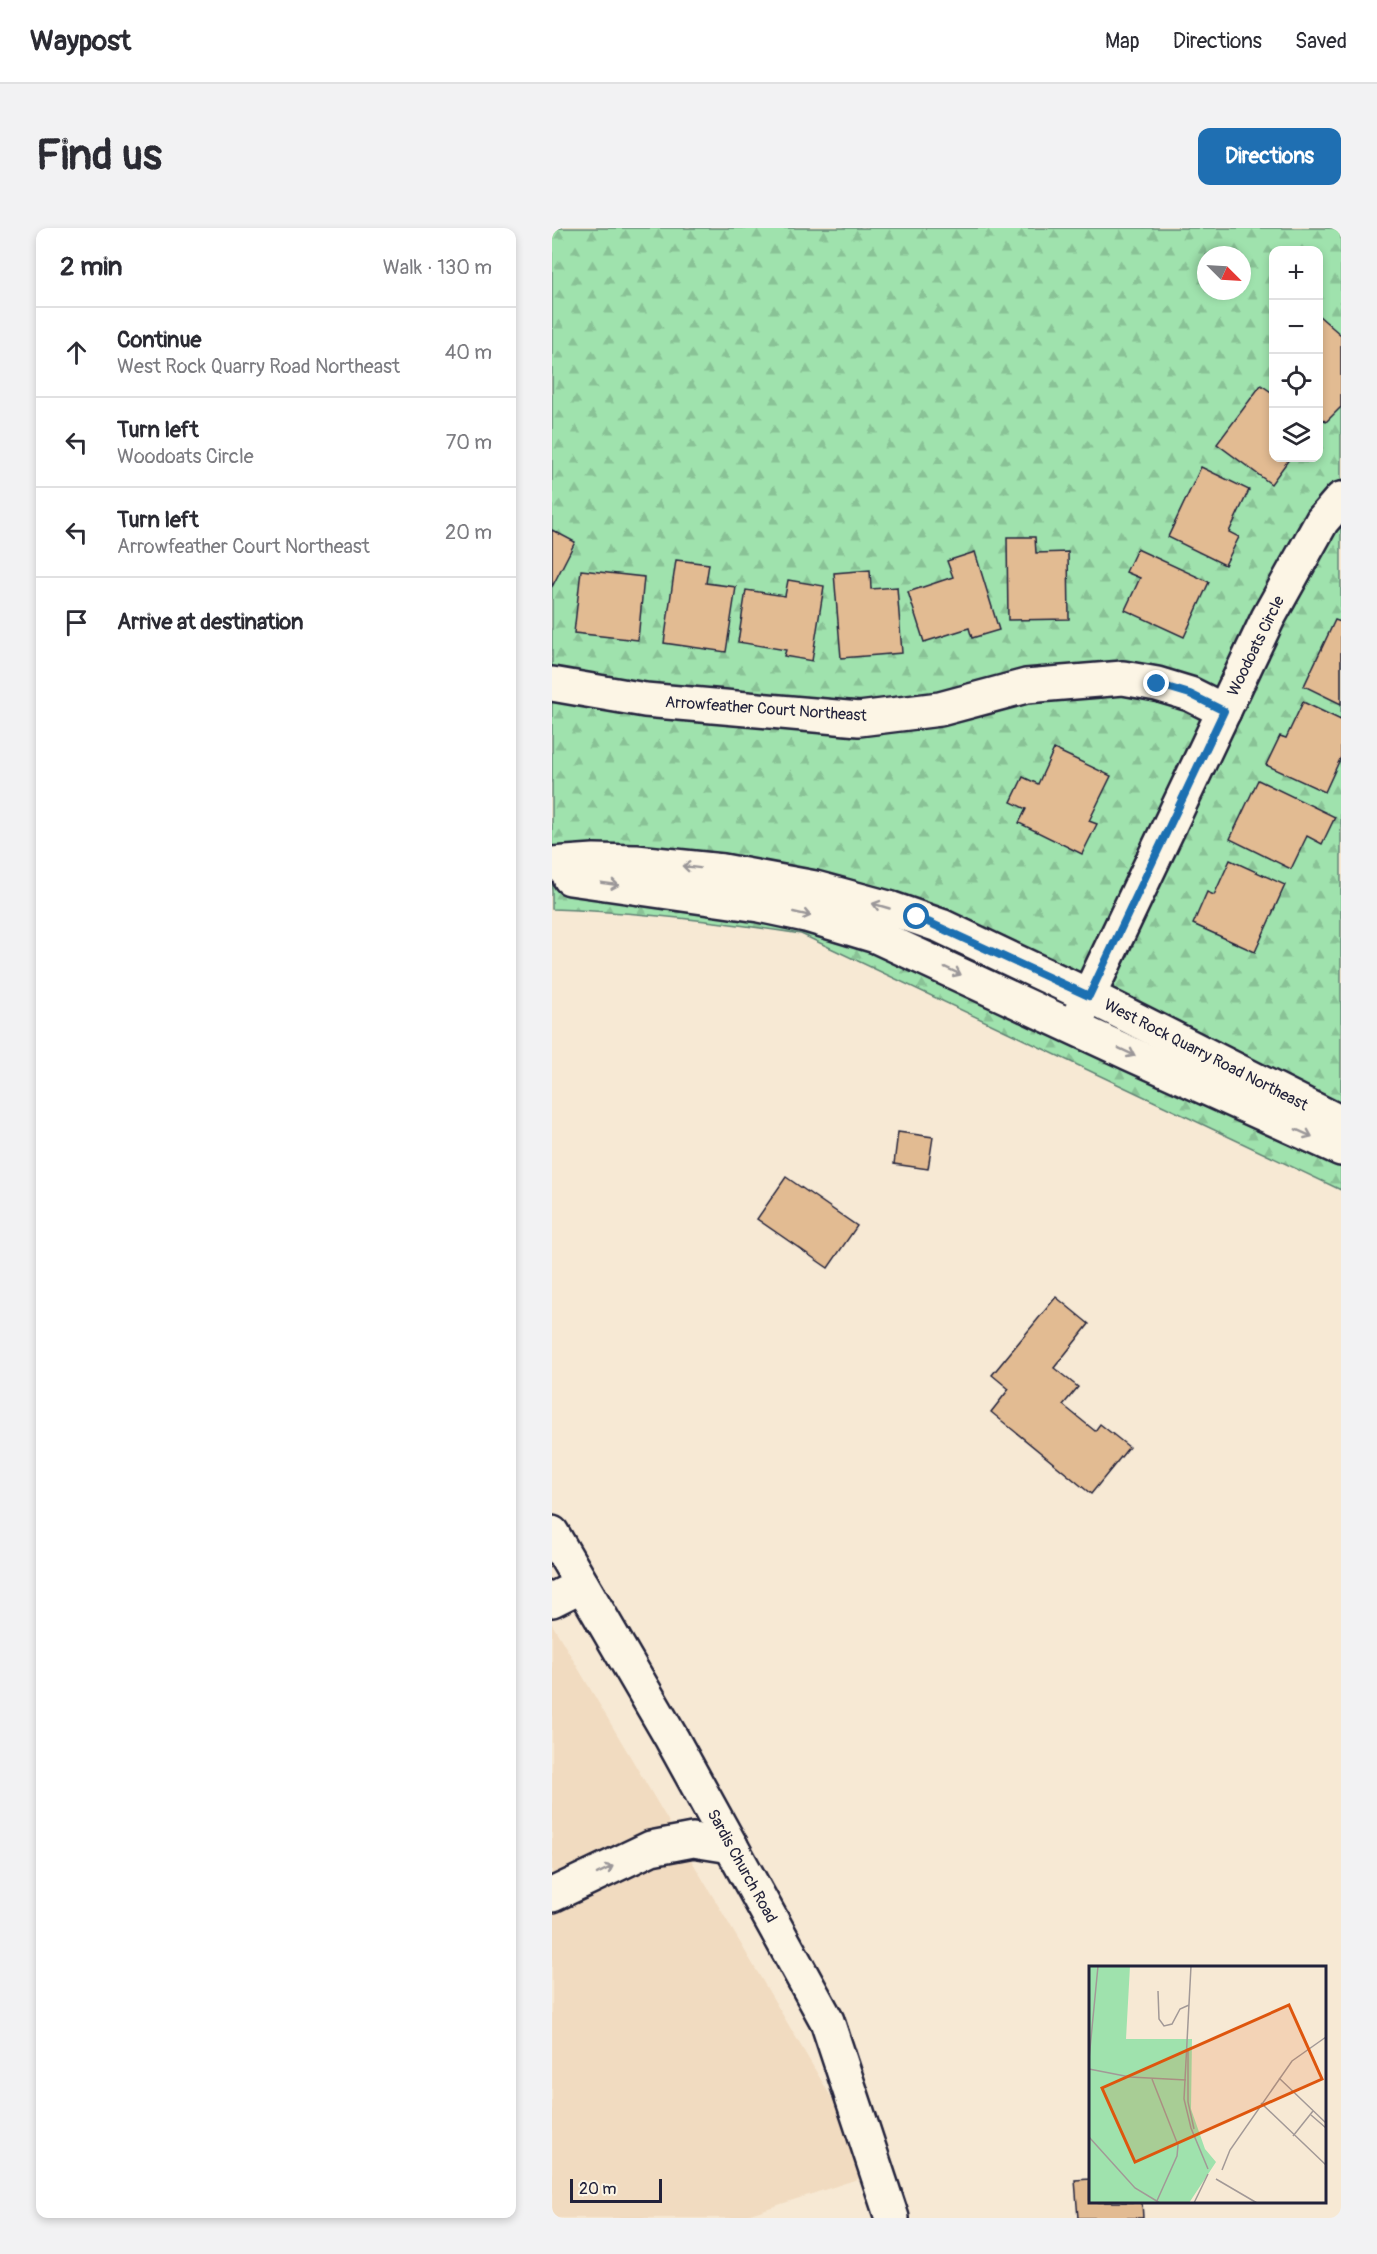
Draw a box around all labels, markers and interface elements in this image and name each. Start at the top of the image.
text: Waypost [30,24,131,59]
text: Map [1105,28,1140,55]
text: Directions [1173,28,1262,55]
text: Saved [1295,28,1347,55]
button: Directions [1198,128,1341,185]
text: Find us [36,130,162,182]
north arrow [1197,246,1251,300]
map controls [1269,246,1323,462]
button: + [1269,246,1323,300]
text: 2 min [60,251,122,283]
text: Walk · 130 m [383,255,492,280]
button: − [1269,300,1323,354]
text: Continue [117,326,201,354]
icon: ahead [60,336,93,369]
text: 40 m [445,340,492,365]
text: West Rock Quarry Road Northeast [117,354,400,379]
button: locate [1269,354,1323,408]
button: layers [1269,408,1323,462]
text: Turn left [117,416,199,444]
icon: left [60,426,93,459]
text: 70 m [446,430,492,455]
text: Woodoats Circle [117,444,254,469]
text: Turn left [117,506,199,534]
icon: left [60,516,93,549]
text: 20 m [445,520,492,545]
text: Arrowfeather Court Northeast [117,534,370,559]
street label: Woodoats Circle [1223,592,1289,699]
icon: arrive [60,606,93,639]
text: Arrive at destination [117,608,303,636]
route end [1143,670,1169,696]
street label: Arrowfeather Court Northeast [664,692,868,726]
one-way arrow [681,862,701,873]
one-way arrow [599,879,619,890]
one-way arrow [872,900,891,911]
route start [903,903,929,929]
one-way arrow [793,909,812,921]
one-way arrow [943,965,961,977]
street label: West Rock Quarry Road Northeast [1101,995,1312,1116]
one-way arrow [1117,1047,1135,1059]
one-way arrow [1295,1128,1313,1139]
street label: Sardis Church Road [703,1806,781,1926]
one-way arrow [595,1864,613,1876]
inset map [1089,1966,1326,2203]
scale bar [570,2176,662,2204]
text: 20 m [579,2179,617,2199]

